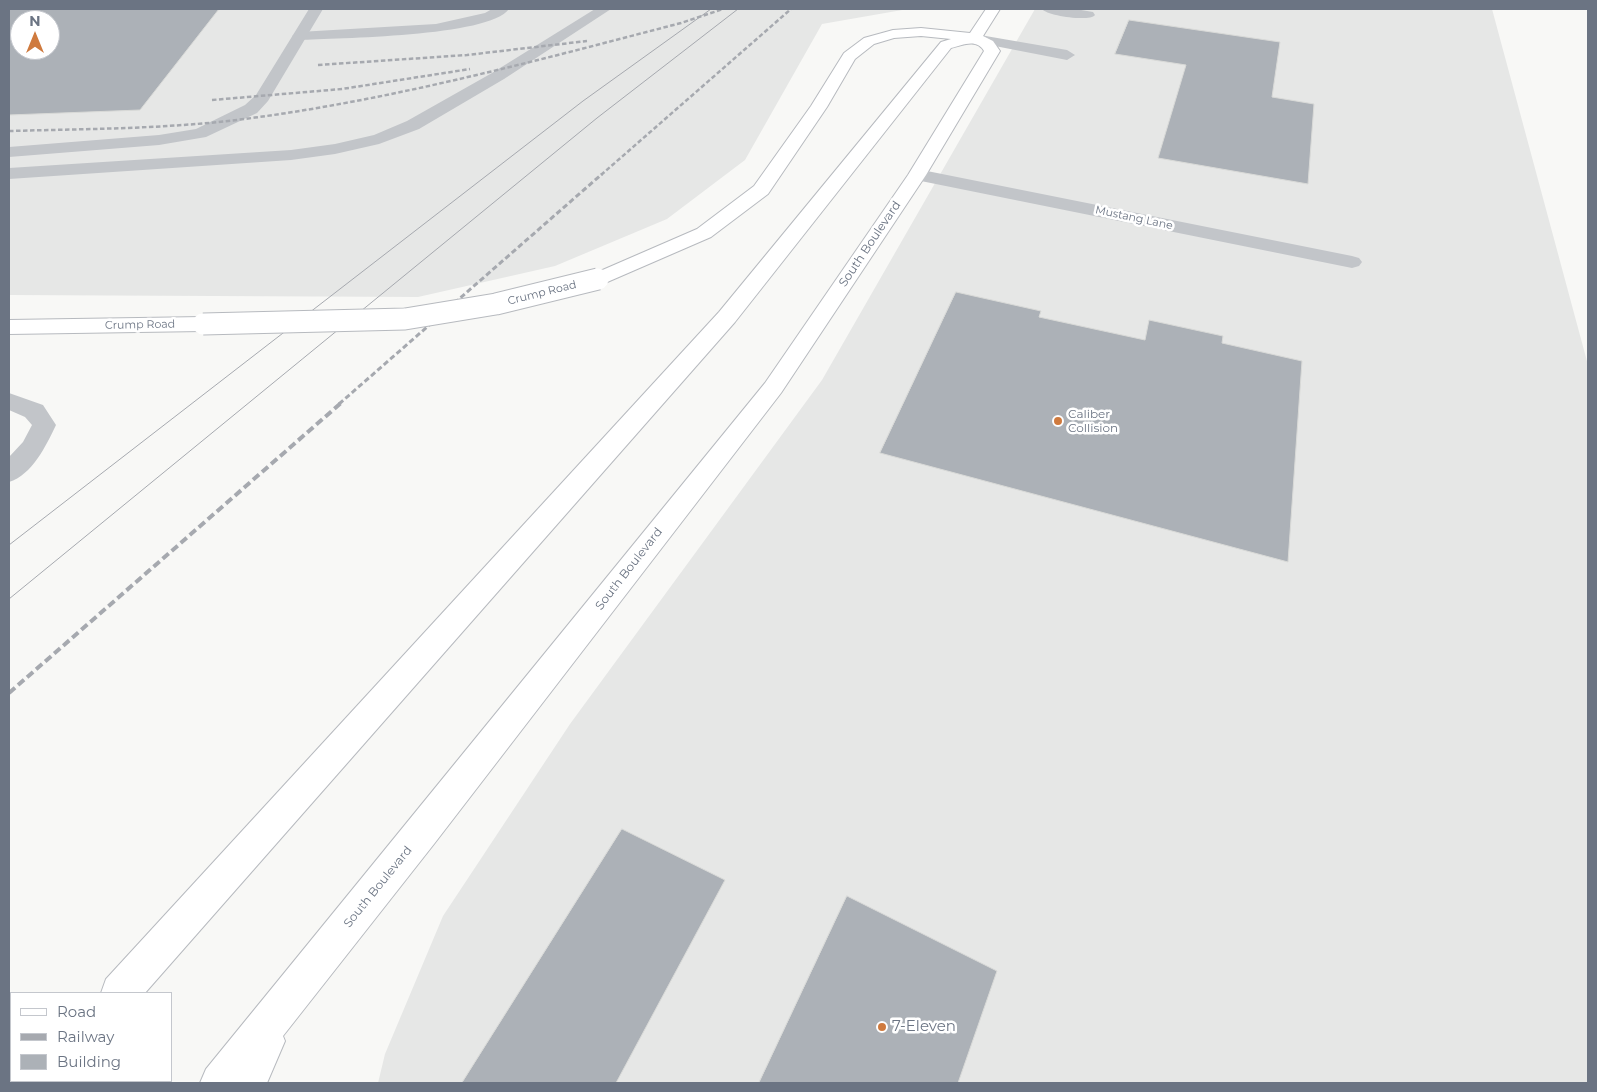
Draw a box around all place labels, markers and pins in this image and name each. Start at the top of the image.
place label: Caliber Collision [1068,407,1118,435]
marker: Caliber Collision [1052,415,1064,427]
place label: 7-Eleven [892,1018,956,1036]
marker: 7-Eleven [876,1021,888,1033]

